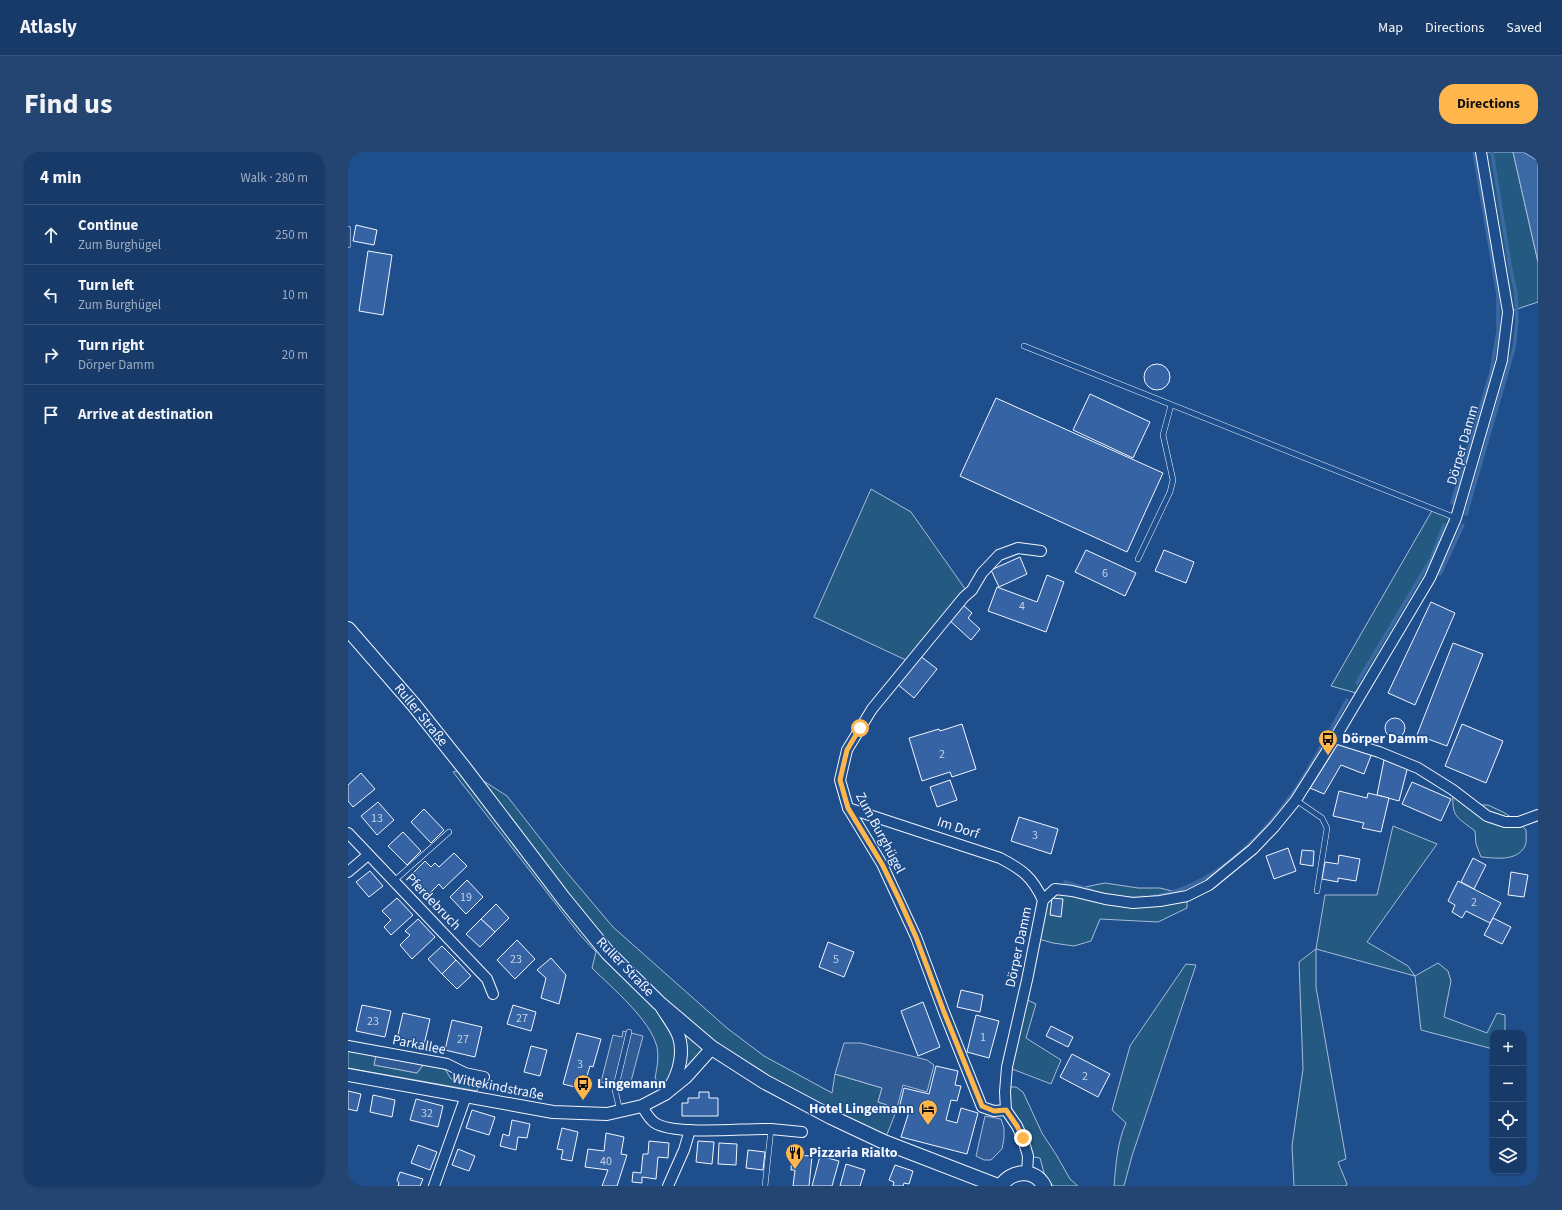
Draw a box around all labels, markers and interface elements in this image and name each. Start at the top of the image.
text: Atlasly [20,14,77,41]
text: Map [1378,18,1403,38]
text: Directions [1425,18,1484,38]
text: Saved [1506,18,1542,38]
text: Find us [24,84,112,124]
button: Directions [1439,84,1538,124]
text: 4 min [40,166,81,190]
text: Walk · 280 m [240,169,308,187]
text: Continue [78,215,138,236]
icon: ahead [40,224,62,246]
text: 250 m [275,226,308,244]
text: Zum Burghügel [78,236,161,254]
text: Turn left [78,275,134,296]
icon: left [40,284,62,306]
text: 10 m [282,286,308,304]
text: Zum Burghügel [78,296,161,314]
text: Turn right [78,335,144,356]
icon: right [40,344,62,366]
text: 20 m [282,346,308,364]
text: Dörper Damm [78,356,154,374]
street label: Dörper Damm [1442,403,1484,487]
icon: arrive [40,404,62,426]
text: Arrive at destination [78,404,213,425]
house number: 6 [1102,565,1108,582]
house number: 4 [1019,598,1025,615]
street label: Ruller Straße [389,679,453,751]
route start [851,719,869,737]
bus stop icon: Dörper Damm [1317,728,1339,756]
place label: Dörper Damm [1342,729,1428,749]
house number: 2 [939,746,945,763]
street label: Zum Burghügel [850,789,910,878]
house number: 13 [371,810,383,827]
street label: Im Dorf [934,812,983,844]
house number: 3 [1032,827,1038,844]
street label: Pferdebruch [401,869,465,935]
house number: 19 [460,889,472,906]
house number: 2 [1471,894,1477,911]
street label: Dörper Damm [1001,905,1037,989]
street label: Ruller Straße [591,933,659,1001]
house number: 23 [510,951,522,968]
house number: 5 [833,951,839,968]
house number: 27 [516,1010,528,1027]
house number: 23 [367,1013,379,1030]
house number: 1 [980,1029,986,1046]
street label: Parkallee [391,1030,448,1060]
map controls [1490,1030,1526,1174]
button: + [1490,1030,1526,1066]
house number: 27 [457,1031,469,1048]
house number: 3 [577,1056,583,1073]
button: − [1490,1066,1526,1102]
street label: Wittekindstraße [450,1068,546,1106]
house number: 2 [1082,1068,1088,1085]
bus stop icon: Lingemann [572,1073,594,1101]
place label: Lingemann [597,1074,666,1094]
hotel icon: Hotel Lingemann [917,1098,939,1126]
place label: Hotel Lingemann [809,1099,914,1119]
button: locate [1490,1102,1526,1138]
house number: 32 [421,1105,433,1122]
route end [1014,1129,1032,1147]
button: layers [1490,1138,1526,1174]
restaurant icon: Pizzaria Rialto [784,1142,806,1170]
place label: Pizzaria Rialto [809,1143,898,1163]
house number: 40 [600,1153,612,1170]

